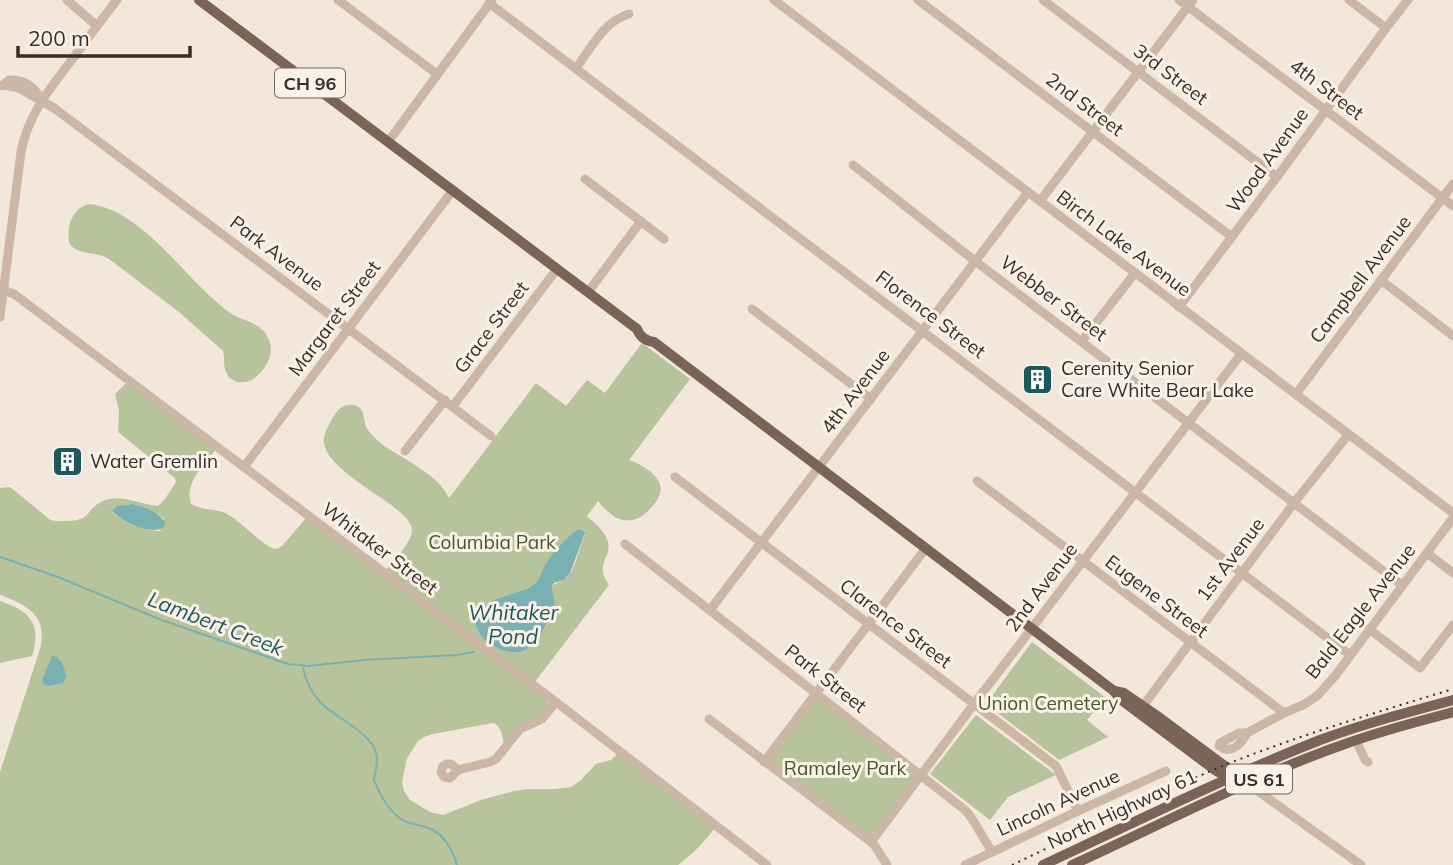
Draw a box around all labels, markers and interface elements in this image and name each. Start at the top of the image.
scale bar [18,14,189,58]
text: 200 m [28,25,90,51]
street label: 3rd Street [1129,38,1213,110]
street label: 4th Street [1285,53,1369,125]
street label: 2nd Street [1041,67,1129,141]
road number: CH 96 [275,68,345,98]
street label: Wood Avenue [1221,103,1313,217]
street label: Birch Lake Avenue [1052,185,1196,301]
street label: Park Avenue [225,210,329,296]
street label: Campbell Avenue [1304,210,1416,348]
street label: Webber Street [996,250,1113,346]
street label: Margaret Street [283,255,385,381]
street label: Florence Street [871,265,991,363]
street label: Grace Street [449,276,534,378]
street label: 4th Avenue [815,344,895,438]
place label: Cerenity Senior Care White Bear Lake [1061,356,1254,402]
building icon: Cerenity Senior Care White Bear Lake [1021,362,1055,396]
building icon: Water Gremlin [50,444,84,478]
place label: Water Gremlin [90,449,218,473]
street label: Whitaker Street [317,497,443,600]
street label: 1st Avenue [1191,512,1269,606]
park label: Columbia Park [428,530,556,554]
street label: 2nd Avenue [1000,538,1082,636]
street label: Bald Eagle Avenue [1300,539,1420,683]
street label: Eugene Street [1101,549,1214,643]
street label: Clarence Street [835,573,957,673]
water label: Lambert Creek [145,585,289,661]
water label: Whitaker Pond [468,599,559,649]
street label: Park Street [780,639,872,718]
park label: Union Cemetery [978,691,1118,715]
park label: Ramaley Park [784,756,906,780]
street label: Lincoln Avenue [993,763,1123,841]
street label: North Highway 61 [1043,764,1201,854]
road number: US 61 [1226,764,1292,794]

